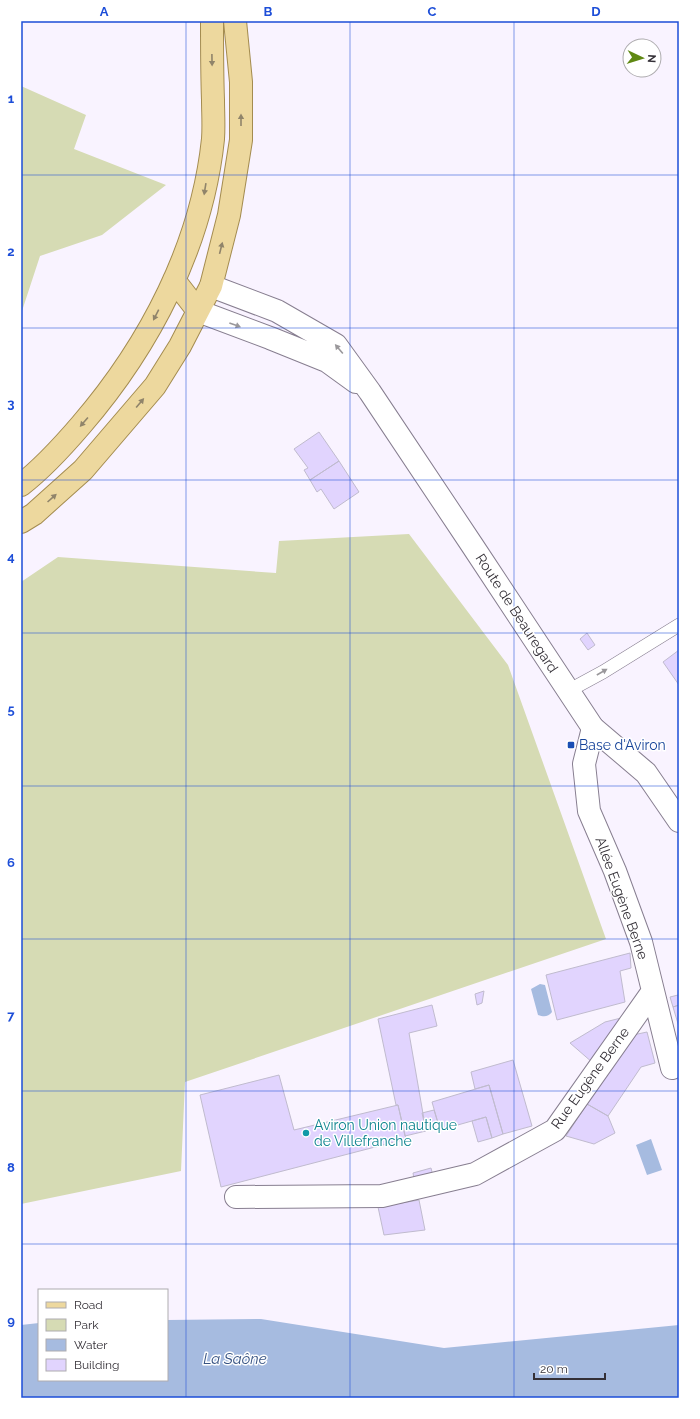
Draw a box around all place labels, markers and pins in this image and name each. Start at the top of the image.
place label: Base d'Aviron [579,737,666,753]
marker: Base d'Aviron [566,740,576,750]
place label: Aviron Union nautique de Villefranche [314,1117,457,1149]
marker: Aviron Union nautique de Villefranche [301,1128,311,1138]

